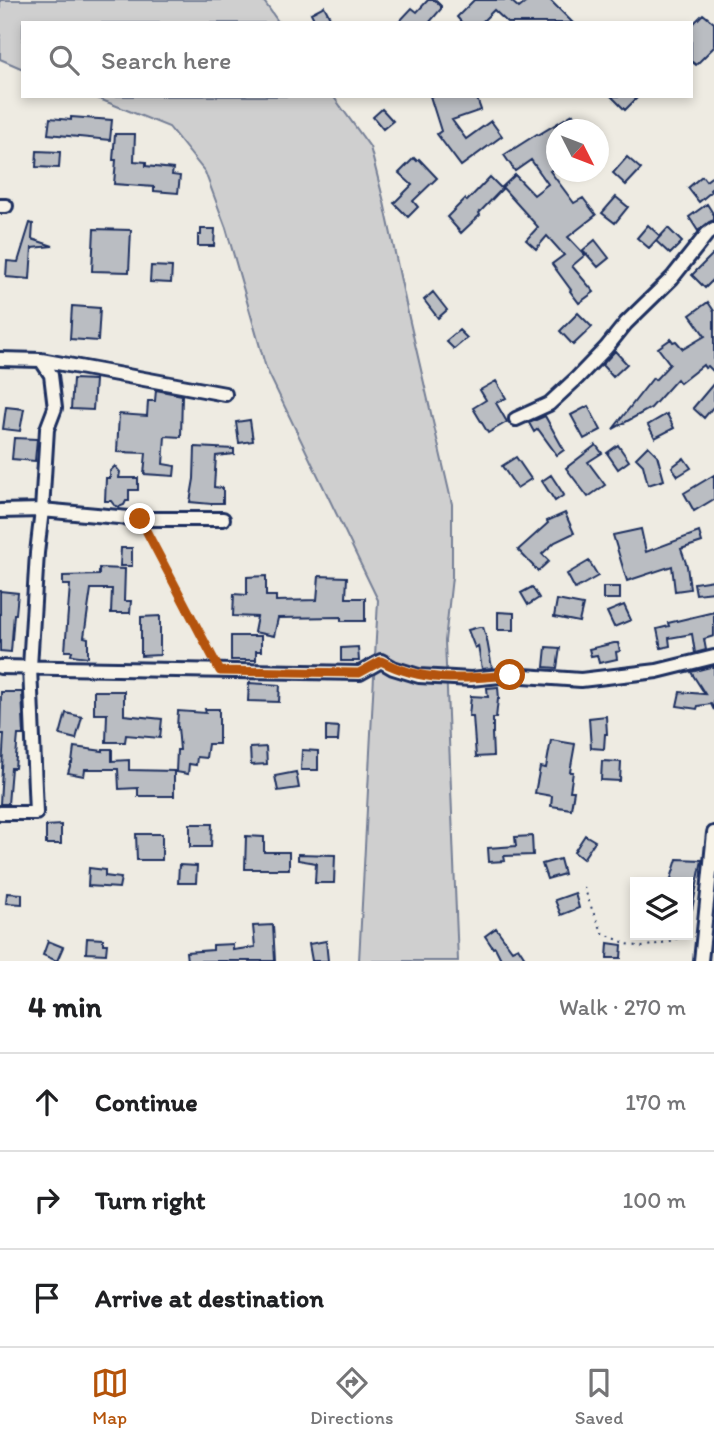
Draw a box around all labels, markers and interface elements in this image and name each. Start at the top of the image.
search box [21,21,693,98]
icon: search [45,41,83,79]
text: Search here [101,44,231,76]
north arrow [546,119,609,182]
route end [124,503,155,534]
route start [494,659,525,690]
map controls [630,877,693,940]
button: layers [630,877,693,940]
text: 4 min [28,988,102,1025]
text: Walk · 270 m [559,993,686,1021]
icon: ahead [28,1083,66,1121]
text: Continue [95,1086,198,1118]
text: 170 m [625,1088,686,1116]
icon: right [28,1181,66,1219]
text: Turn right [95,1184,206,1216]
text: 100 m [622,1186,686,1214]
icon: arrive [28,1279,66,1317]
text: Arrive at destination [95,1282,324,1314]
tab: Map [91,1364,129,1429]
tab: Directions [310,1364,394,1429]
tab: Saved [575,1364,623,1429]

